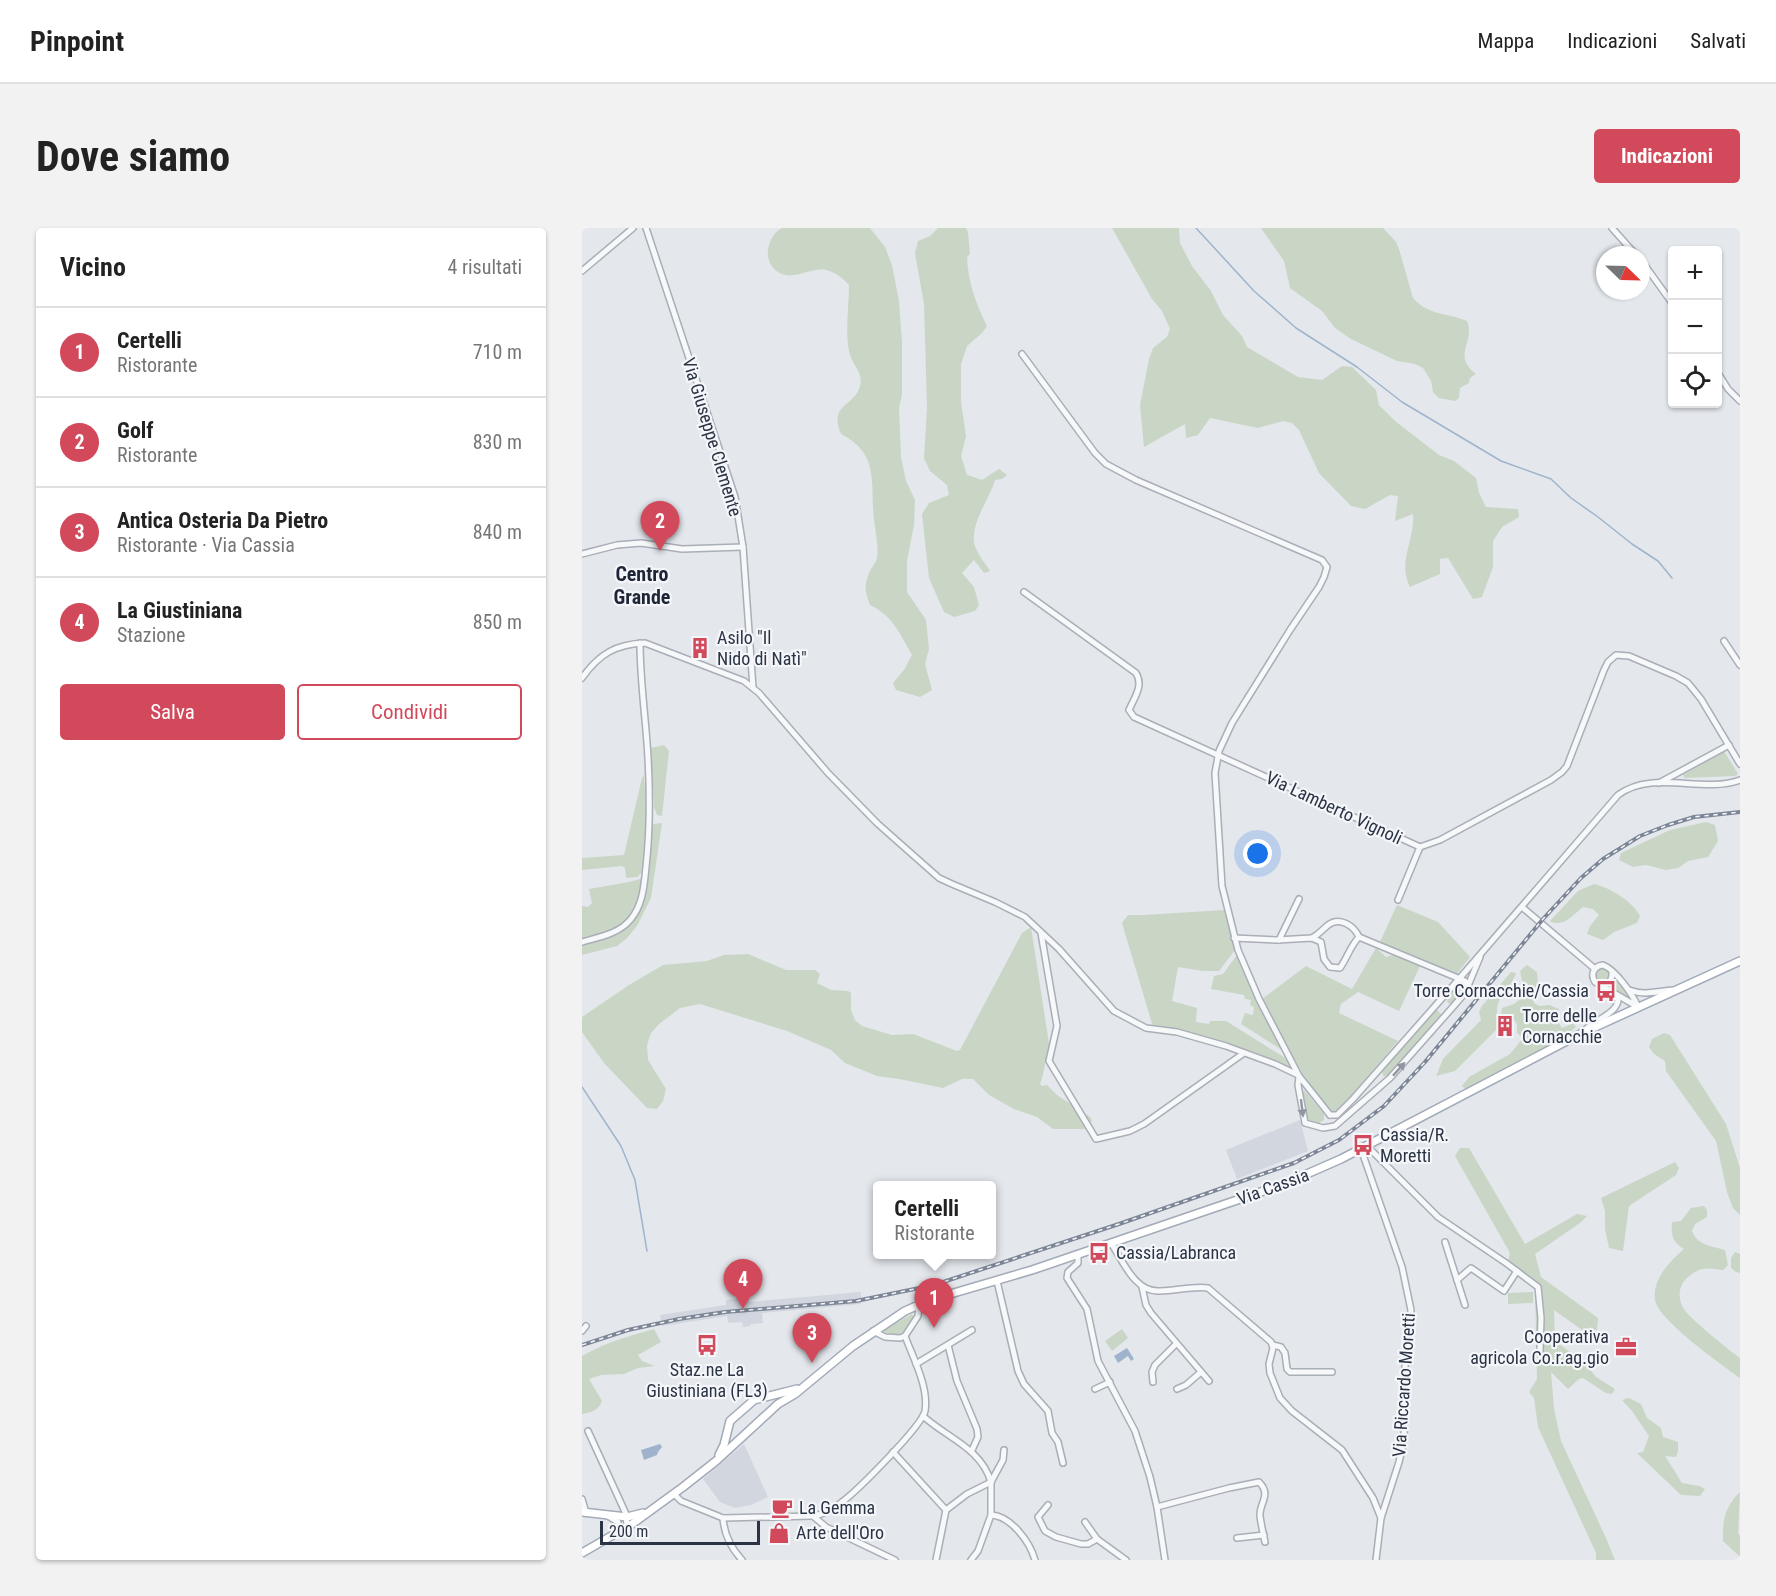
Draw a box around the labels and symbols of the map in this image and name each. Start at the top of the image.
north arrow [1596,246,1650,300]
street label: Via Giuseppe Clemente [678,355,747,519]
pin: 2 [640,502,680,551]
district label: Centro Grande [614,562,670,609]
place label: Asilo "Il Nido di Natì" [717,627,807,669]
building icon: Asilo "Il Nido di Natì" [688,636,712,660]
street label: Via Lamberto Vignoli [1263,767,1406,848]
your location [1243,839,1272,868]
bus stop icon: Torre Cornacchie/Cassia [1594,979,1618,1003]
place label: Torre Cornacchie/Cassia [1413,980,1589,1001]
place label: Torre delle Cornacchie [1522,1005,1602,1047]
building icon: Torre delle Cornacchie [1493,1014,1517,1038]
one-way arrow [1392,1061,1406,1076]
one-way arrow [1297,1099,1306,1118]
place label: Cassia/R. Moretti [1380,1124,1449,1166]
bus stop icon: Cassia/R. Moretti [1351,1133,1375,1157]
street label: Via Cassia [1234,1164,1312,1209]
bus stop icon: Cassia/Labranca [1087,1241,1111,1265]
place label: Cassia/Labranca [1116,1242,1236,1263]
pin: 4 [724,1260,762,1309]
pin: 1 [914,1278,954,1328]
street label: Via Riccardo Moretti [1388,1312,1419,1458]
pin: 3 [792,1314,832,1363]
place label: Cooperativa agricola Co.r.ag.gio [1470,1326,1609,1368]
bus stop icon: Staz.ne La Giustiniana (FL3) [695,1333,719,1357]
office icon: Cooperativa agricola Co.r.ag.gio [1614,1335,1638,1359]
place label: Staz.ne La Giustiniana (FL3) [646,1359,768,1402]
cafe icon: La Gemma [770,1496,794,1520]
place label: La Gemma [799,1497,875,1518]
scale bar [600,1518,760,1546]
shop icon: Arte dell'Oro [767,1521,791,1545]
place label: Arte dell'Oro [796,1522,884,1543]

